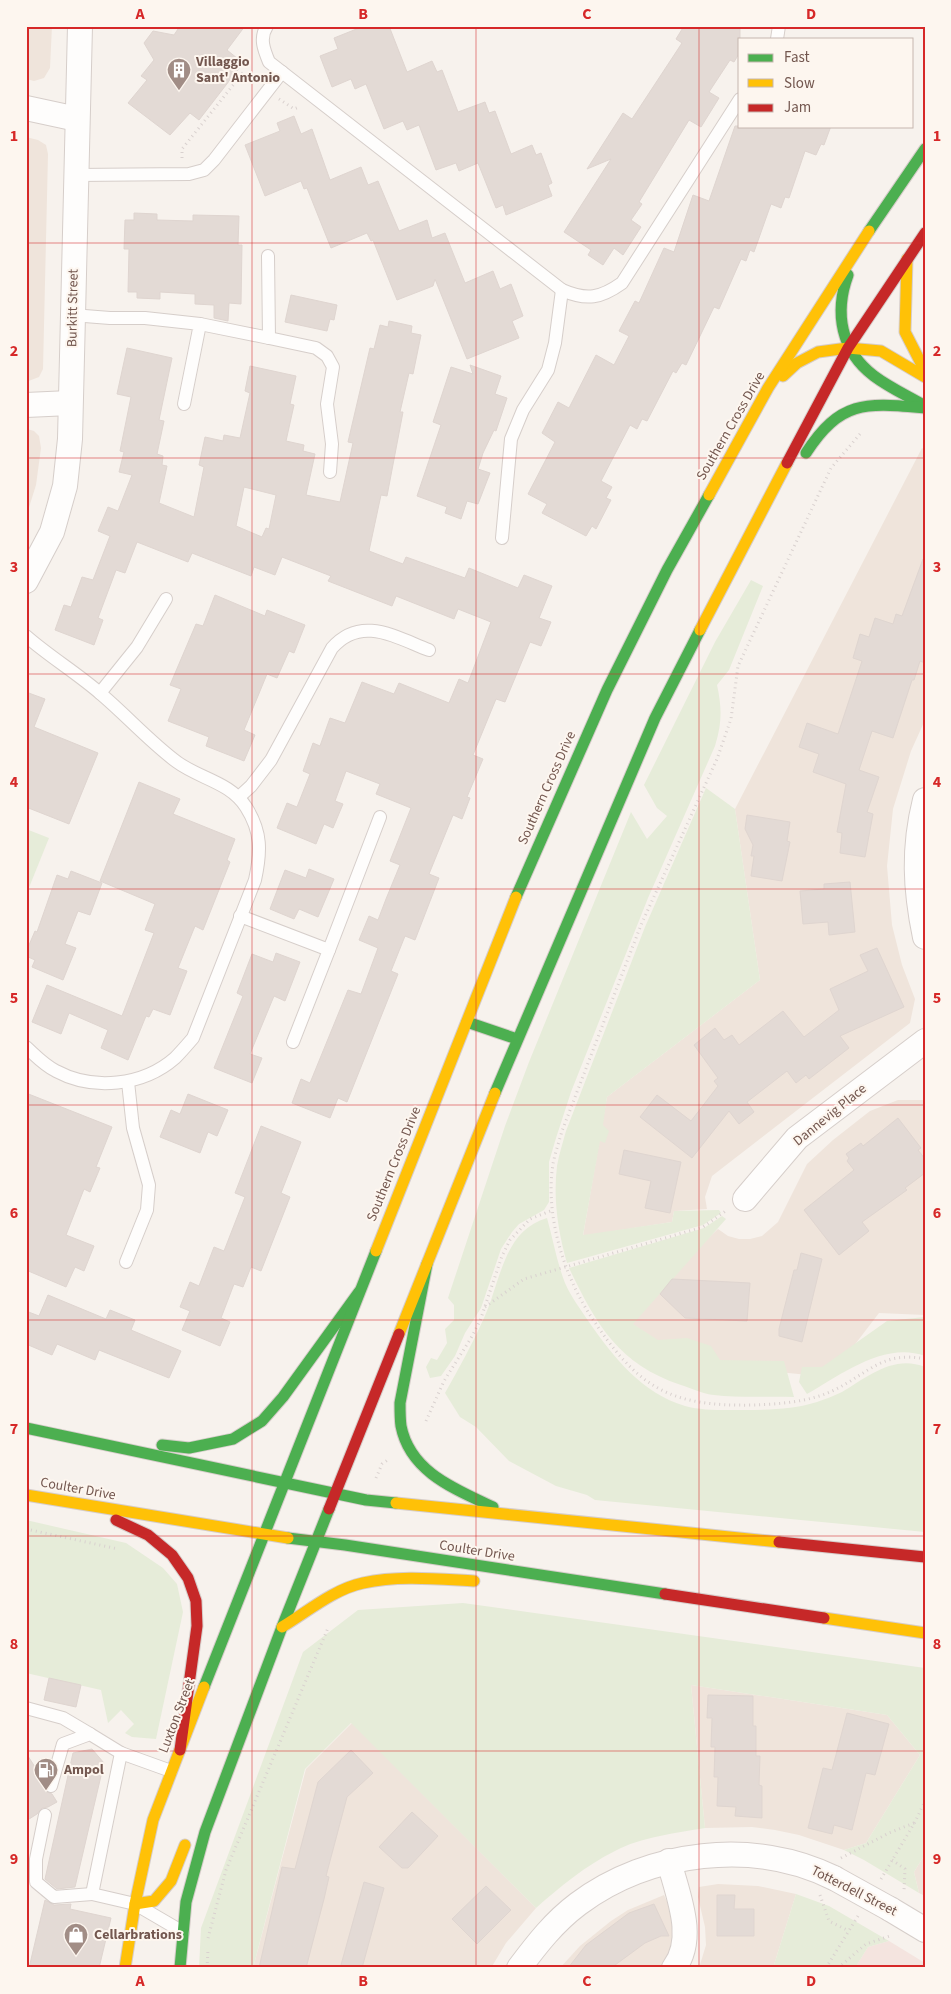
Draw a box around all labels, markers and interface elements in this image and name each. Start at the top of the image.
text: A [134,3,145,25]
text: B [358,3,368,25]
text: C [582,3,592,25]
text: D [806,3,816,25]
legend [738,38,914,128]
text: Fast [784,47,810,68]
place label: Villaggio Sant' Antonio [195,52,280,88]
building icon: Villaggio Sant' Antonio [166,57,192,91]
text: Slow [784,73,815,94]
text: Jam [784,97,811,118]
text: 1 [10,125,18,147]
text: 1 [933,125,941,147]
street label: Burkitt Street [62,268,84,347]
text: 2 [10,340,18,362]
text: 2 [933,340,941,362]
street label: Southern Cross Drive [692,368,770,484]
text: 3 [10,556,18,578]
text: 3 [933,556,941,578]
street label: Southern Cross Drive [513,728,581,848]
text: 4 [10,771,19,793]
text: 4 [933,771,942,793]
text: 5 [10,987,18,1009]
text: 5 [933,987,941,1009]
street label: Dannevig Place [789,1079,871,1151]
street label: Southern Cross Drive [362,1103,426,1225]
text: 6 [10,1202,18,1224]
text: 6 [933,1202,941,1224]
text: 7 [10,1418,18,1440]
text: 7 [933,1418,941,1440]
street label: Coulter Drive [39,1473,117,1505]
street label: Coulter Drive [438,1535,516,1567]
text: 8 [10,1633,18,1655]
text: 8 [933,1633,941,1655]
street label: Luxton Street [154,1676,200,1756]
fuel station icon: Ampol [33,1757,59,1791]
place label: Ampol [63,1760,104,1780]
text: 9 [10,1848,18,1870]
text: 9 [933,1848,941,1870]
street label: Totterdell Street [807,1861,901,1921]
shop icon: Cellarbrations [63,1922,89,1956]
place label: Cellarbrations [94,1925,182,1945]
text: A [134,1970,145,1992]
text: B [358,1970,368,1992]
text: C [582,1970,592,1992]
text: D [806,1970,816,1992]

